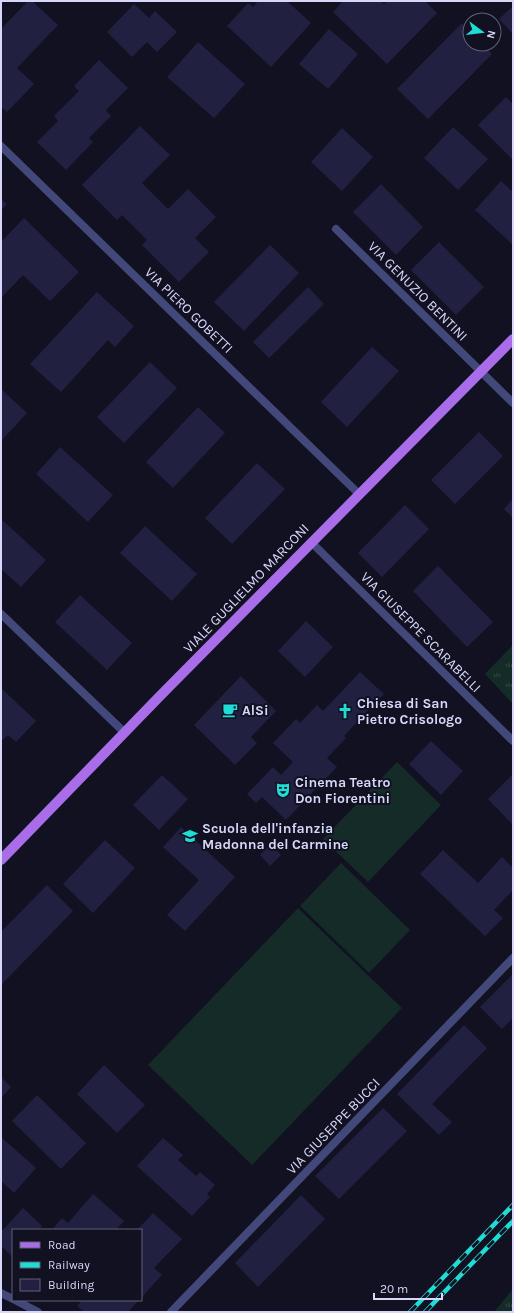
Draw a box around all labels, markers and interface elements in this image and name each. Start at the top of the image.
north arrow [462,12,502,52]
text: N [484,29,498,40]
street label: VIA GENUZIO BENTINI [364,238,471,345]
street label: VIA PIERO GOBETTI [141,264,236,357]
street label: VIALE GUGLIELMO MARCONI [180,520,313,657]
street label: VIA GIUSEPPE SCARABELLI [357,569,484,696]
place label: Chiesa di San Pietro Crisologo [357,695,462,728]
cafe icon: AlSi [221,701,239,719]
place label: AlSi [242,702,269,719]
church icon: Chiesa di San Pietro Crisologo [336,702,354,720]
place label: Cinema Teatro Don Fiorentini [295,774,391,807]
theatre icon: Cinema Teatro Don Fiorentini [274,781,292,799]
place label: Scuola dell'infanzia Madonna del Carmine [202,820,349,853]
school or university icon: Scuola dell'infanzia Madonna del Carmine [181,827,199,845]
street label: VIA GIUSEPPE BUCCI [283,1075,384,1178]
legend [12,1229,142,1301]
text: Road [48,1238,76,1252]
text: Railway [48,1258,90,1272]
scale bar [374,1275,442,1301]
text: Building [48,1278,95,1292]
text: 20 m [380,1282,408,1296]

